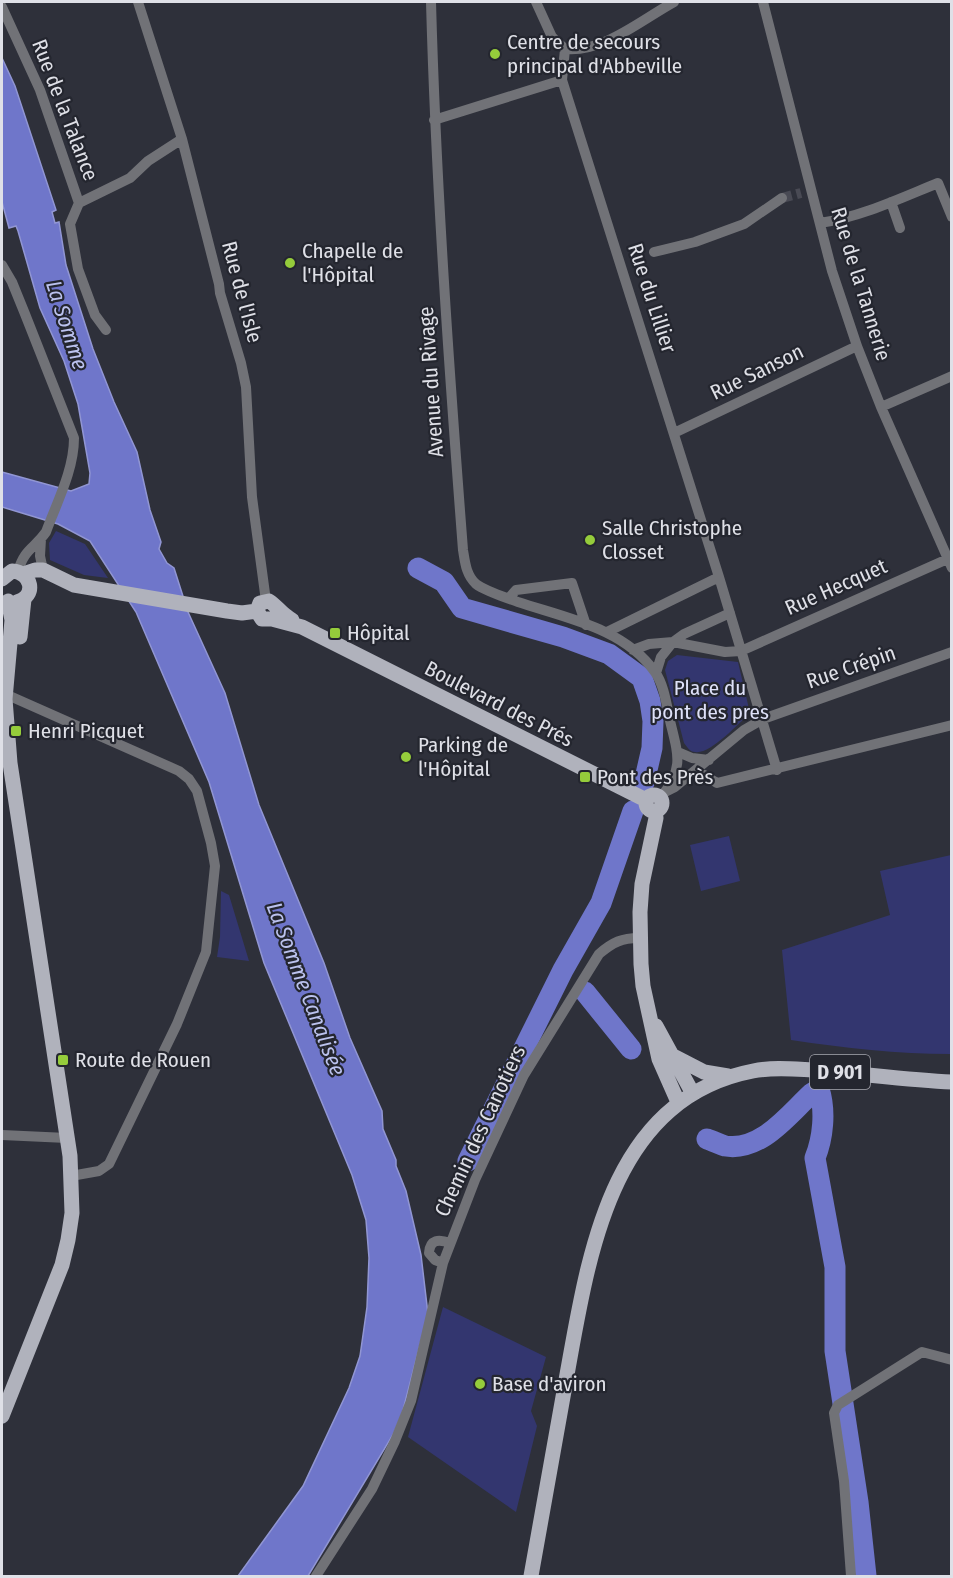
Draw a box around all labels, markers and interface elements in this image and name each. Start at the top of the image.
place label: Centre de secours principal d'Abbeville [507,29,682,79]
street label: Rue de la Talance [26,36,104,184]
marker: Centre de secours principal d'Abbeville [488,47,502,61]
street label: Rue de la Tannerie [825,204,897,364]
street label: Rue de l'Isle [216,238,268,346]
place label: Chapelle de l'Hôpital [302,238,403,288]
street label: Rue du Lillier [622,240,682,357]
marker: Chapelle de l'Hôpital [283,256,297,270]
water label: La Somme [40,277,94,373]
street label: Avenue du Rivage [413,306,449,458]
street label: Rue Sanson [706,338,808,406]
place label: Salle Christophe Closset [602,515,742,565]
marker: Salle Christophe Closset [583,533,597,547]
street label: Rue Hecquet [781,553,891,621]
place label: Hôpital [347,620,410,646]
marker: Hôpital [328,626,342,640]
street label: Rue Crépin [803,640,899,694]
street label: Boulevard des Prés [420,655,578,753]
park label: Place du pont des pres [651,675,769,725]
place label: Henri Picquet [28,718,144,744]
marker: Henri Picquet [9,724,23,738]
place label: Parking de l'Hôpital [418,732,508,782]
marker: Parking de l'Hôpital [399,750,413,764]
place label: Pont des Près [597,764,713,790]
marker: Pont des Près [578,770,592,784]
water label: La Somme Canalisée [261,899,351,1079]
street label: Chemin des Canotiers [429,1041,531,1221]
place label: Route de Rouen [75,1047,211,1073]
marker: Route de Rouen [56,1053,70,1067]
road number: D 901 [810,1055,870,1089]
place label: Base d'aviron [492,1371,607,1397]
marker: Base d'aviron [473,1377,487,1391]

